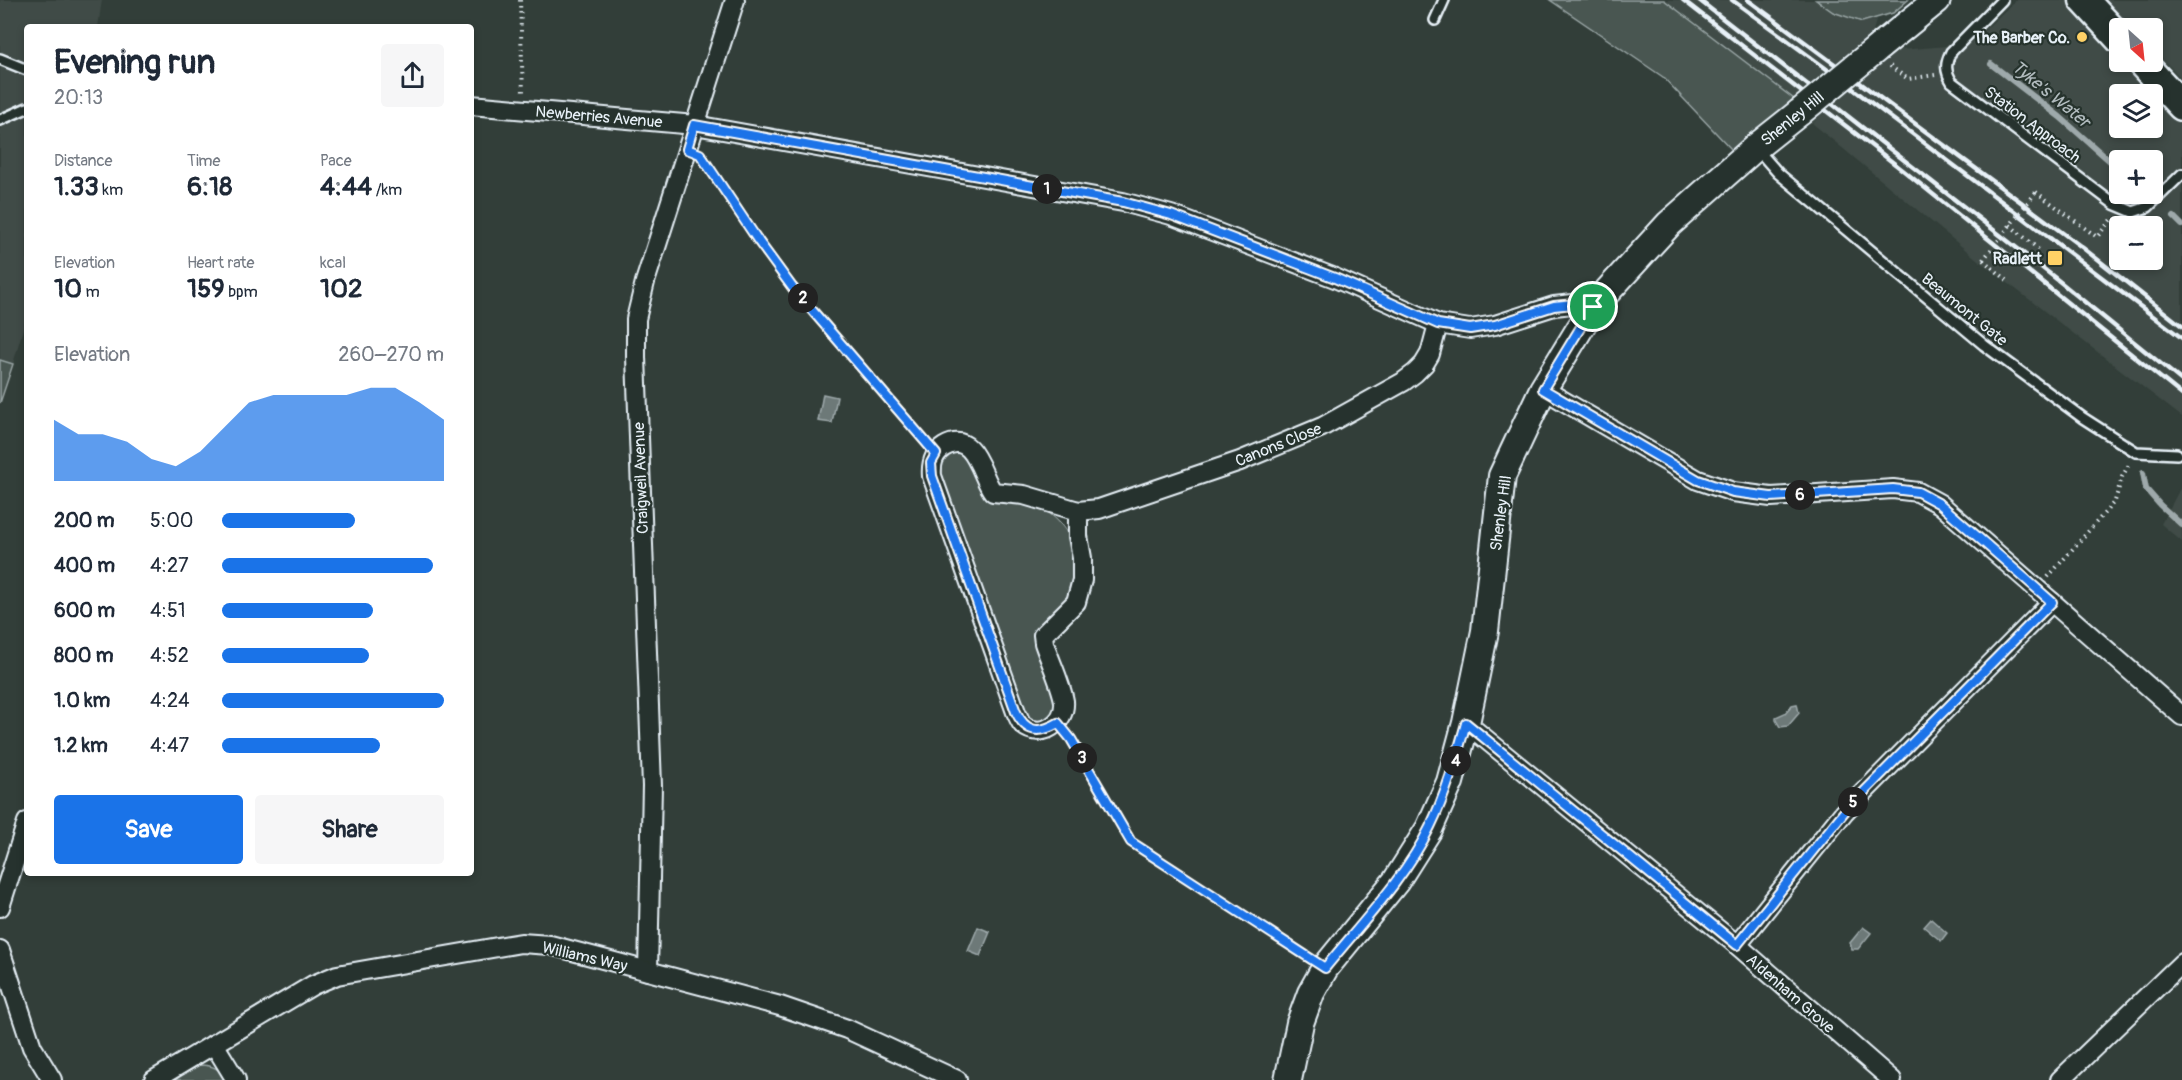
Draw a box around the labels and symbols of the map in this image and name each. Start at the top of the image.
north arrow [2109,18,2163,72]
place label: The Barber Co. [1972,28,2070,48]
marker: The Barber Co. [2075,30,2089,44]
water label: Tyke's Water [2007,56,2097,135]
street label: Station Approach [1980,82,2085,168]
street label: Shenley Hill [1757,87,1828,150]
street label: Newberries Avenue [535,101,663,133]
pin: 1 [1032,174,1062,204]
place label: Radlett [1993,249,2043,269]
marker: Radlett [2046,249,2064,267]
street label: Beaumont Gate [1917,269,2012,351]
pin [1567,281,1618,332]
pin: 2 [788,283,818,313]
street label: Canons Close [1232,419,1325,471]
street label: Craigweil Avenue [629,422,653,534]
street label: Shenley Hill [1486,474,1516,552]
pin: 6 [1785,480,1815,510]
pin: 3 [1067,743,1097,773]
pin: 4 [1441,746,1471,776]
pin: 5 [1838,787,1868,817]
street label: Williams Way [540,937,630,977]
street label: Aldenham Grove [1742,950,1839,1038]

